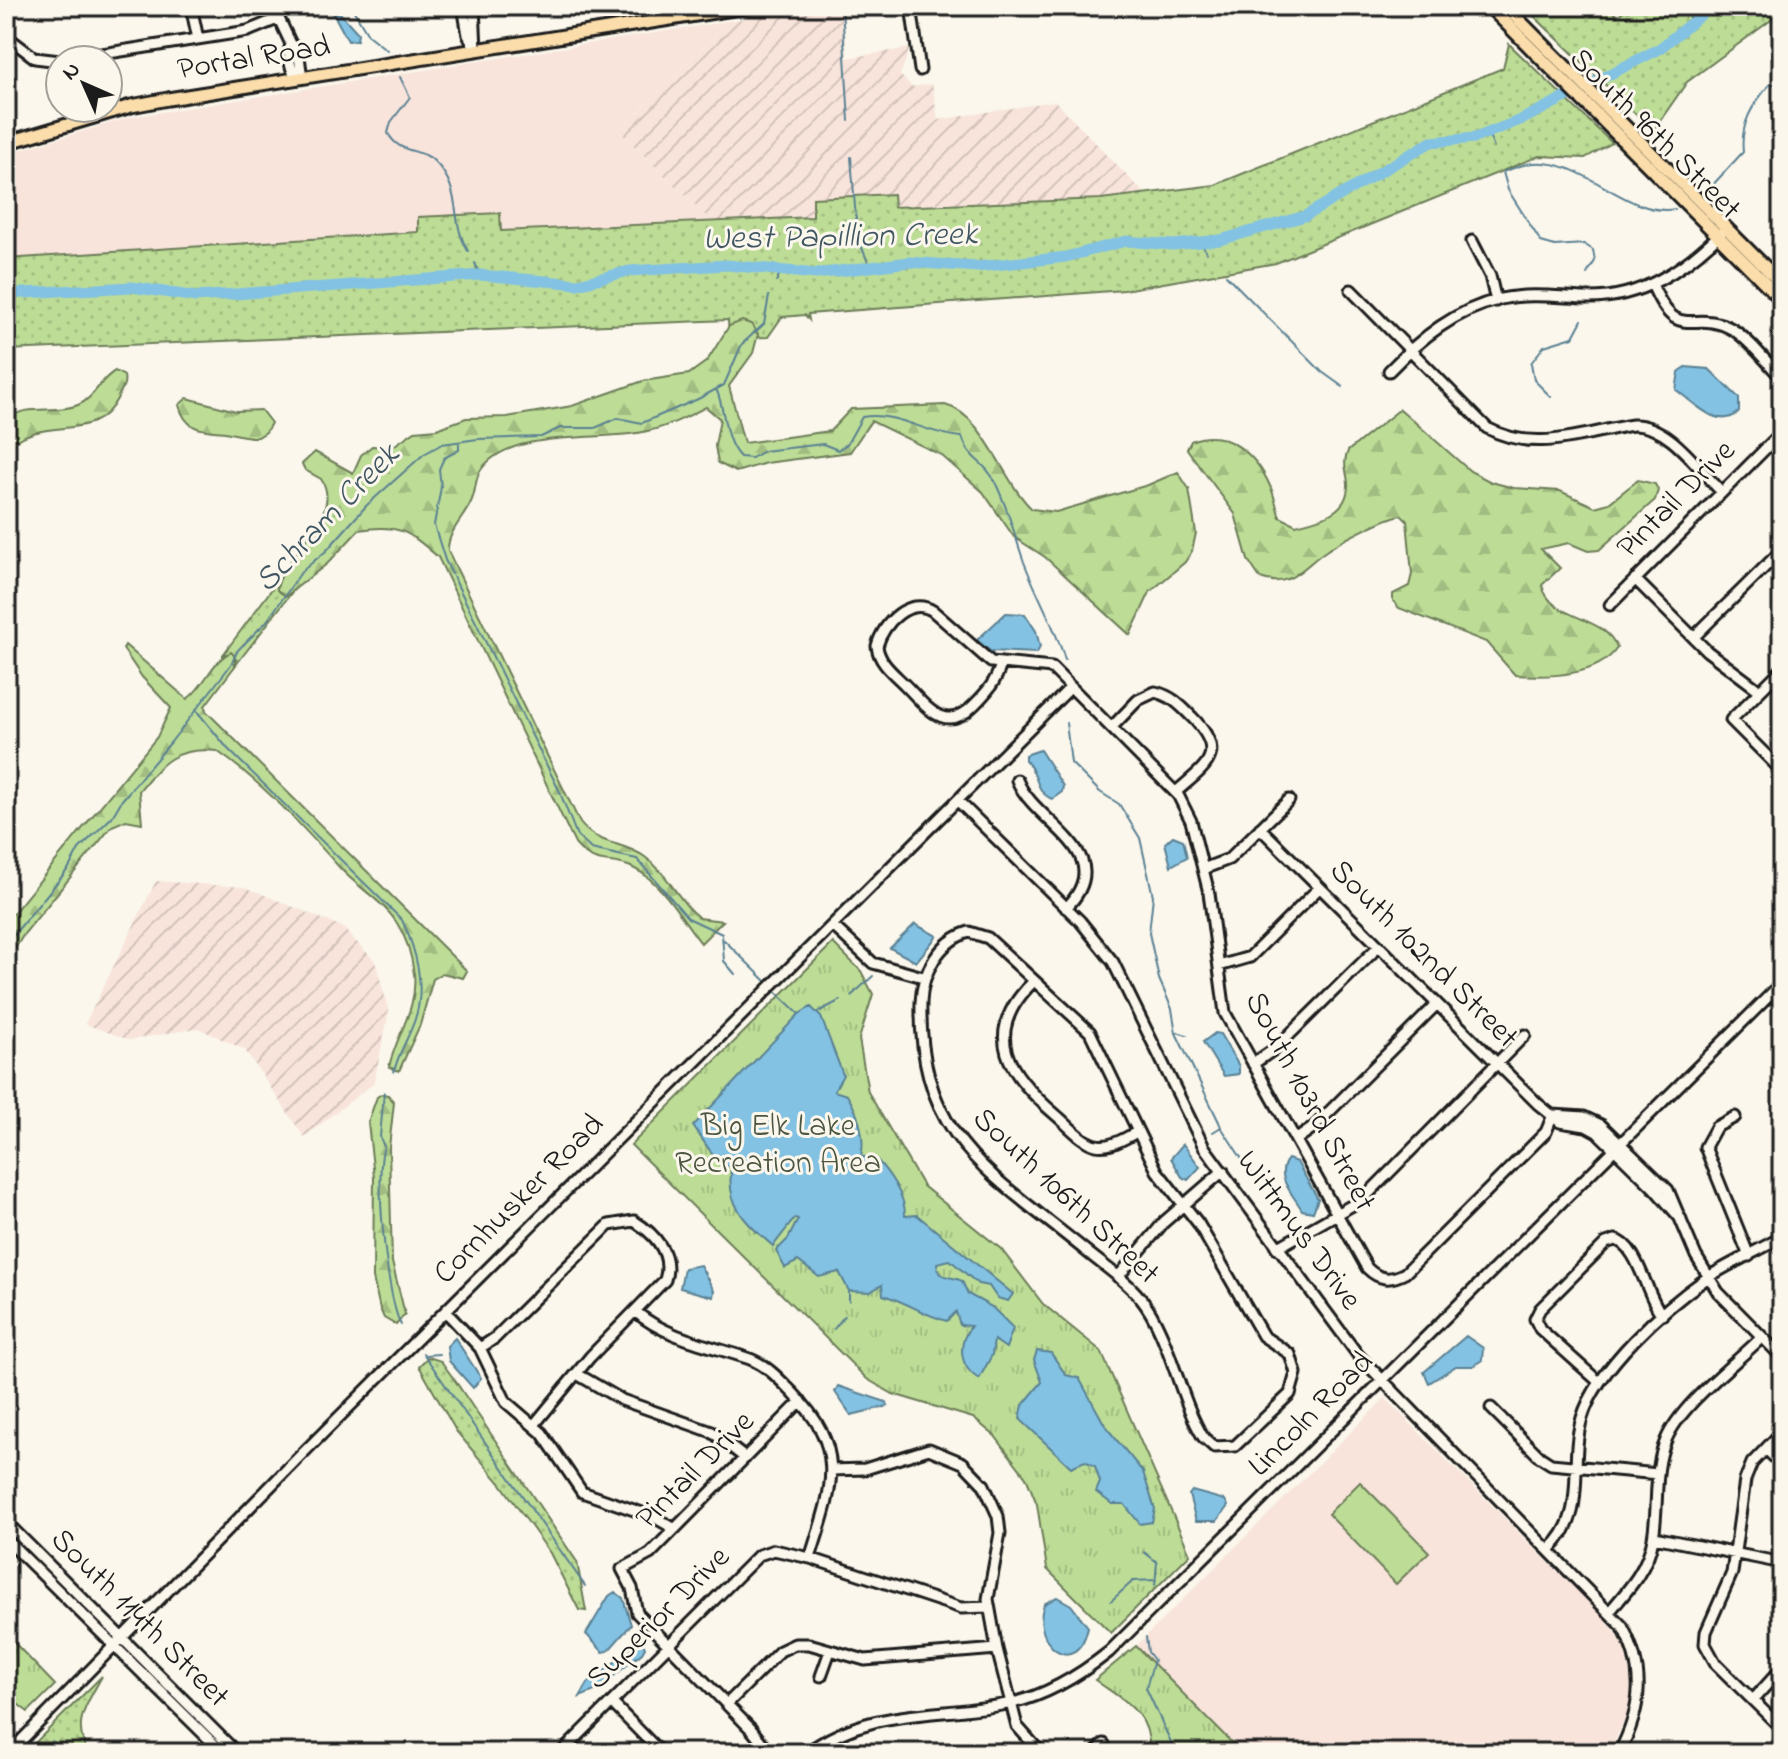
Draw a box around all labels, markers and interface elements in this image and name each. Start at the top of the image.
street label: Portal Road [174,24,334,94]
street label: South 96th Street [1557,38,1751,232]
north arrow [44,44,124,124]
text: N [55,55,89,89]
water label: West Papillion Creek [702,211,980,265]
street label: Pintail Drive [1607,429,1748,570]
water label: Schram Creek [244,431,414,605]
street label: South 102nd Street [1317,849,1529,1061]
street label: South 103rd Street [1231,984,1387,1221]
street label: South 106th Street [960,1097,1170,1297]
street label: Cornhusker Road [424,1104,616,1296]
park label: Big Elk Lake Recreation Area [675,1104,881,1188]
street label: Wittmus Drive [1224,1141,1373,1321]
street label: Lincoln Road [1238,1341,1386,1489]
street label: Pintail Drive [626,1400,767,1541]
street label: South 114th Street [38,1518,240,1720]
street label: Superior Drive [576,1536,742,1702]

